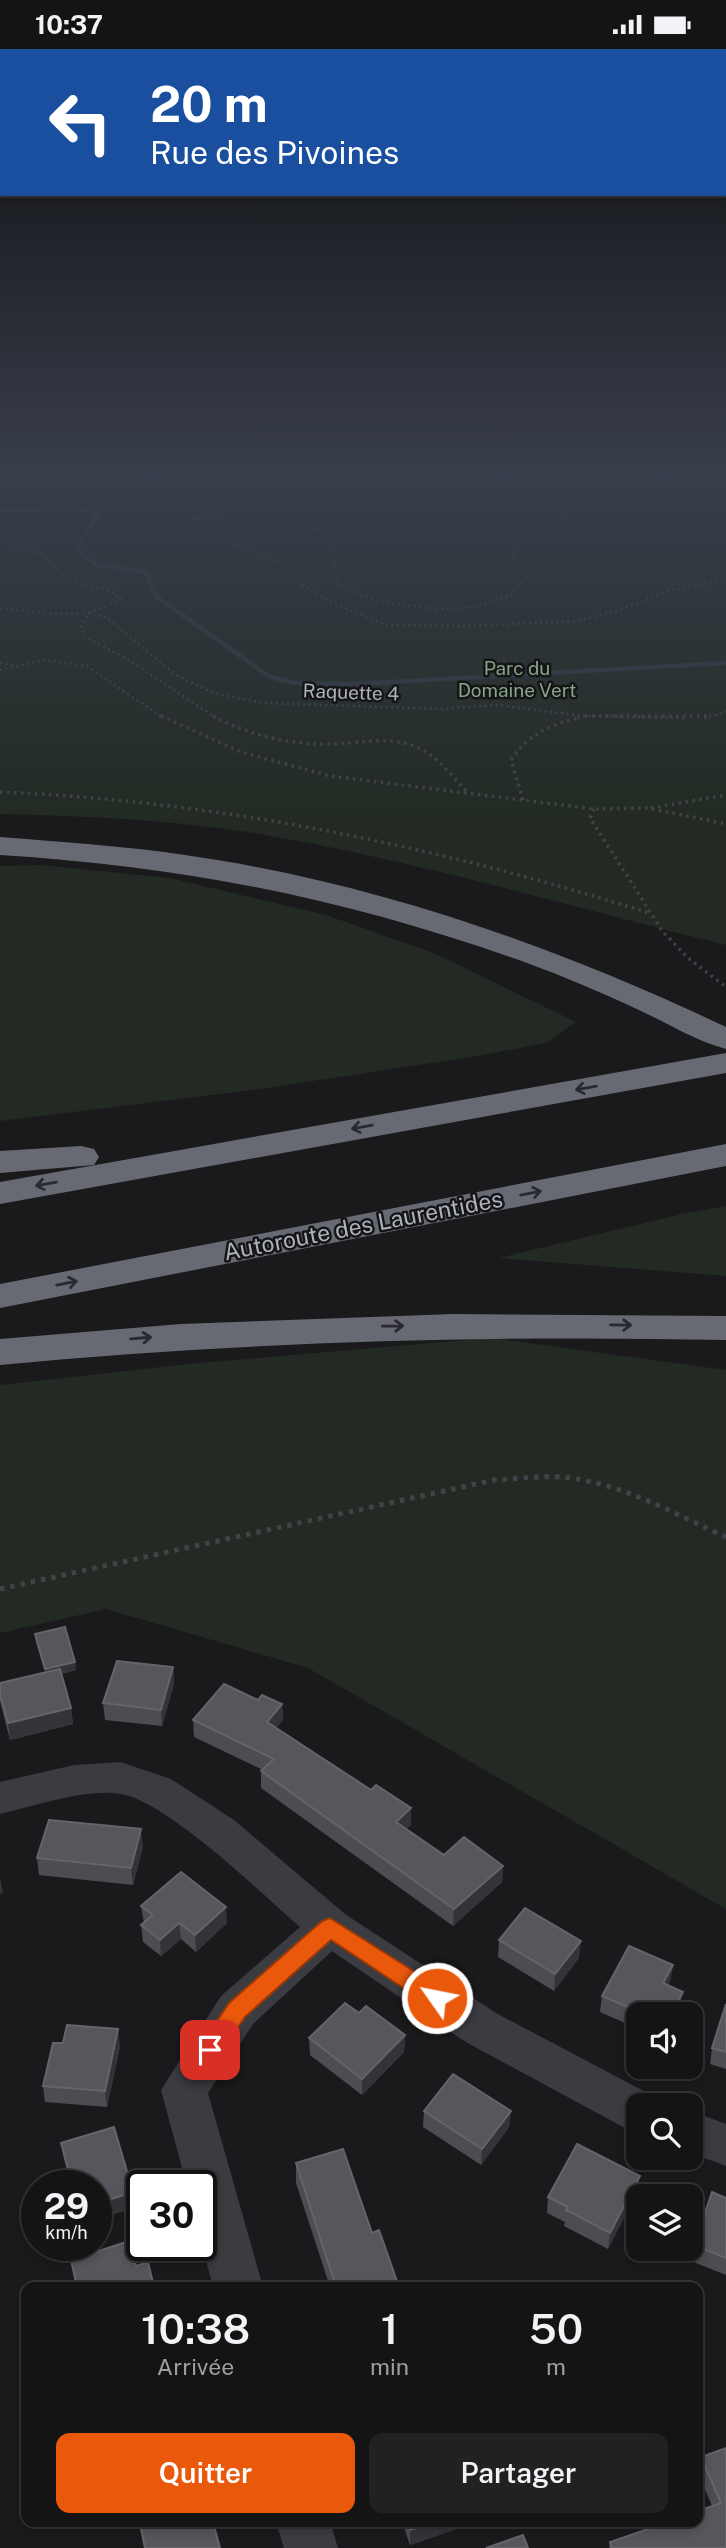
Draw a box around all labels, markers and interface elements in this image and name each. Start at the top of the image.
text: 10:37 [35,9,103,40]
text: 20 m [150,75,268,133]
icon: left [35,77,126,168]
text: Rue des Pivoines [150,134,399,171]
park label: Parc du Domaine Vert [458,657,576,701]
street label: Raquette 4 [302,679,400,705]
one-way arrow [575,1081,598,1095]
one-way arrow [351,1121,374,1134]
one-way arrow [35,1178,58,1191]
street label: Autoroute des Laurentides [221,1185,505,1265]
one-way arrow [519,1186,542,1199]
one-way arrow [55,1275,78,1289]
one-way arrow [609,1318,632,1332]
one-way arrow [382,1319,405,1333]
one-way arrow [129,1331,152,1344]
position arrow [400,1961,474,2035]
map controls [626,2002,703,2261]
button: sound [626,2002,703,2079]
pin [180,2020,240,2080]
icon: arrive [191,2031,229,2069]
button: search [626,2093,703,2170]
speed limit sign: 30 [126,2170,217,2261]
button: layers [626,2184,703,2261]
text: 29 [44,2186,89,2227]
text: km/h [45,2222,88,2243]
text: 10:38 [141,2304,250,2353]
text: 1 [381,2304,398,2353]
text: 50 [529,2304,583,2353]
text: Arrivée [157,2353,234,2380]
text: min [370,2353,409,2380]
text: m [546,2353,566,2380]
button: Quitter [56,2433,355,2513]
button: Partager [369,2433,668,2513]

